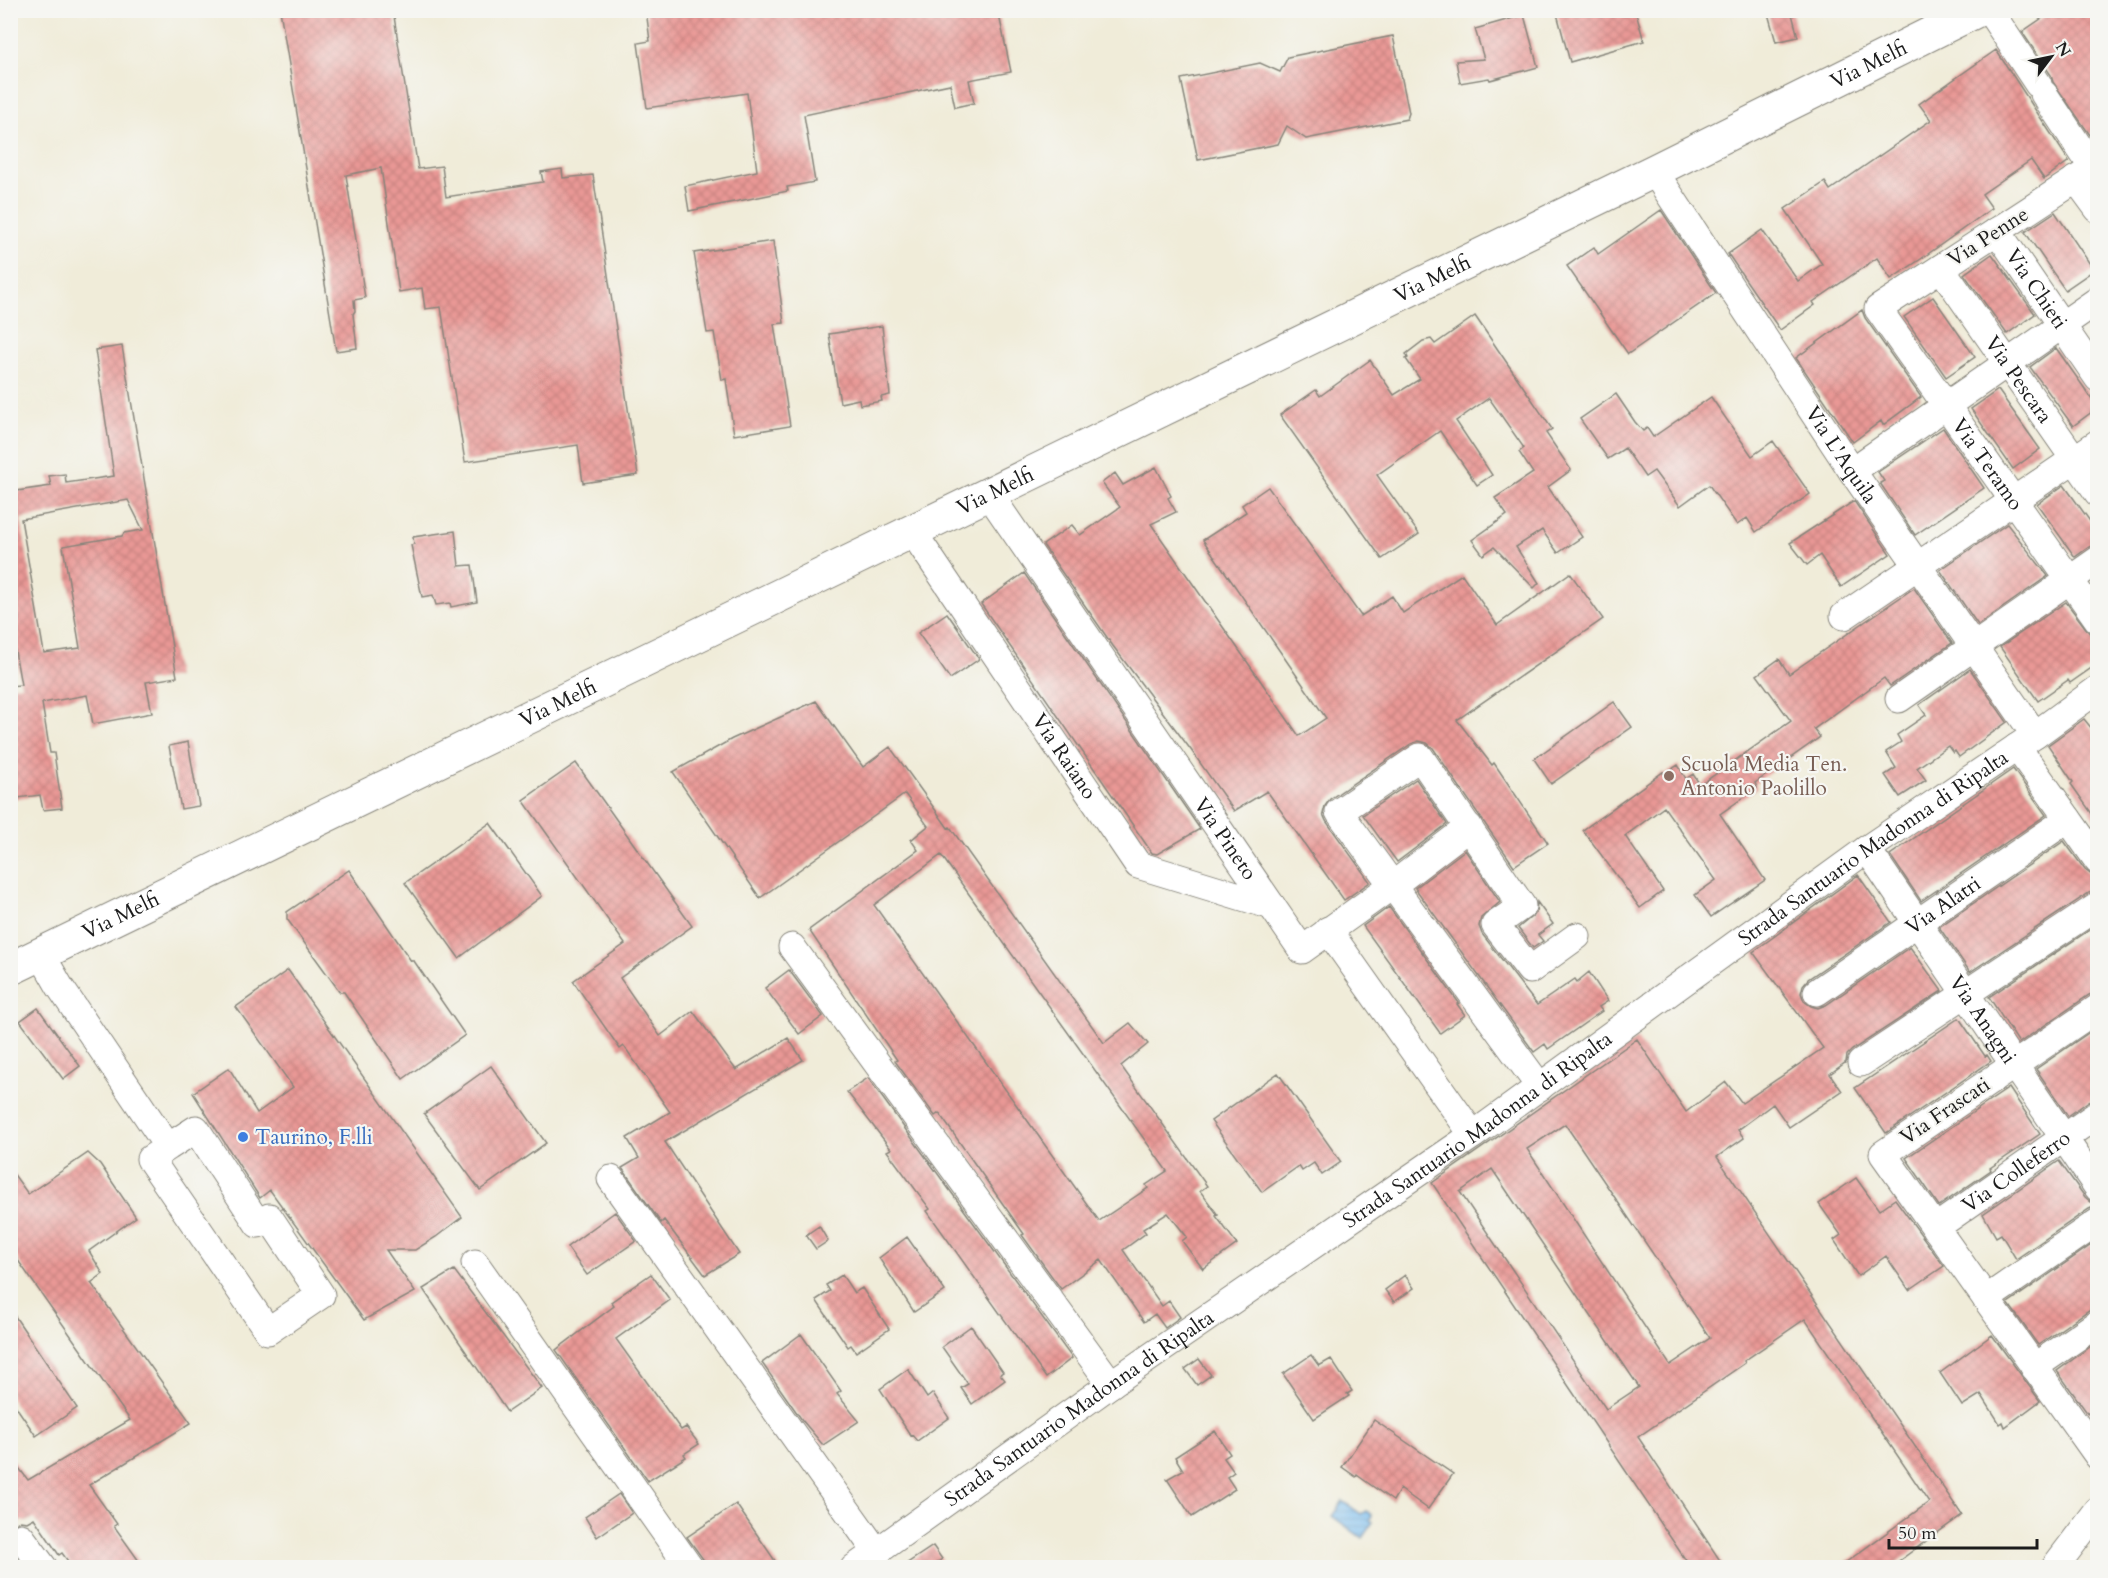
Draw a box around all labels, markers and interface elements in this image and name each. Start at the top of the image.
north arrow [2021,27,2081,87]
street label: Via Melfi [1825,33,1912,96]
text: N [2050,38,2076,61]
street label: Via Penne [1942,200,2034,274]
street label: Via Chieti [1999,243,2075,335]
street label: Via Melfi [1389,247,1476,310]
street label: Via Pescara [1978,330,2059,429]
street label: Via L'Aquila [1798,400,1885,509]
street label: Via Teramo [1945,412,2030,516]
street label: Via Melfi [952,460,1039,522]
street label: Via Melfi [514,672,601,734]
street label: Via Raiano [1025,708,1104,805]
street label: Strada Santuario Madonna di Ripalta [1732,743,2014,952]
place label: Scuola Media Ten. Antonio Paolillo [1681,750,1847,803]
marker: Scuola Media Ten. Antonio Paolillo [1662,769,1676,783]
street label: Via Pineto [1187,792,1264,886]
street label: Via Alatri [1899,869,1987,941]
street label: Via Melfi [77,884,164,946]
street label: Via Anagni [1942,969,2024,1069]
street label: Strada Santuario Madonna di Ripalta [1337,1024,1618,1235]
street label: Via Frascati [1894,1070,1996,1152]
place label: Taurino, F.lli [255,1123,373,1152]
street label: Via Colleferro [1956,1123,2076,1219]
marker: Taurino, F.lli [236,1130,250,1144]
street label: Strada Santuario Madonna di Ripalta [938,1303,1220,1513]
scale bar [1889,1512,2038,1550]
text: 50 m [1898,1521,1937,1546]

